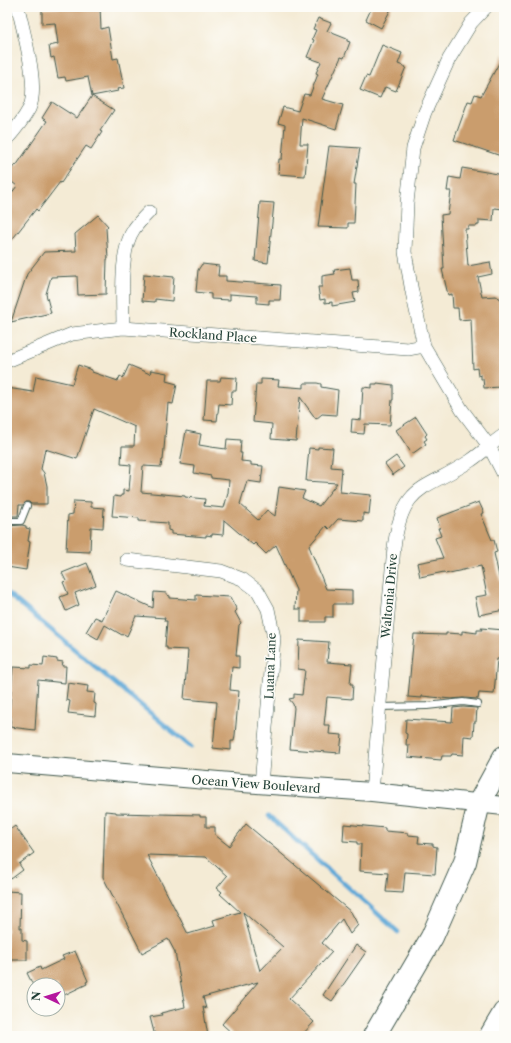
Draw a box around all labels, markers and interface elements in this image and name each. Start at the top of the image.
street label: Rockland Place [169,324,258,346]
street label: Waltonia Drive [378,553,400,640]
street label: Luana Lane [261,632,279,700]
street label: Ocean View Boulevard [191,772,322,796]
north arrow [26,977,66,1017]
text: N [29,991,43,1002]

